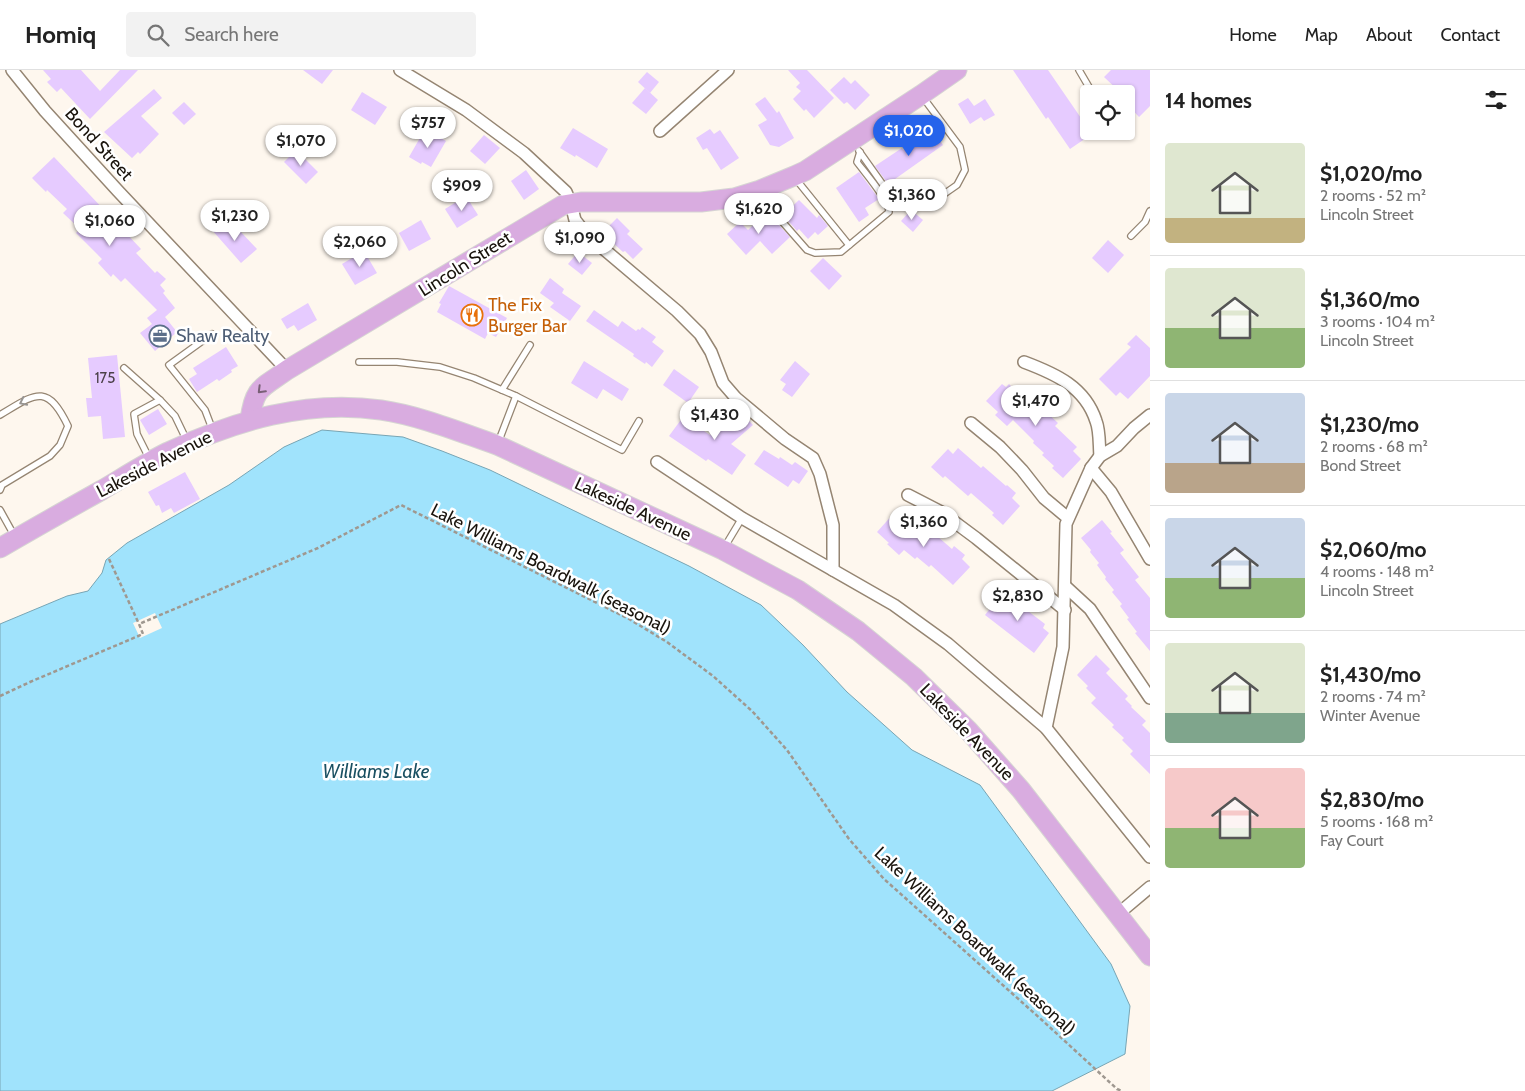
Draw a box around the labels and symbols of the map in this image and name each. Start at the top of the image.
street label: Bond Street [60,103,138,185]
pin: $757 [398,106,458,149]
pin: $1,020 [868,114,950,157]
pin: $1,070 [260,124,342,167]
pin: $909 [432,170,492,212]
pin: $1,360 [871,178,953,221]
pin: $1,620 [718,192,800,235]
pin: $1,230 [194,200,276,242]
pin: $1,060 [69,204,151,247]
pin: $1,090 [539,222,621,264]
pin: $2,060 [319,226,401,268]
street label: Lincoln Street [414,227,516,301]
place label: The Fix Burger Bar [488,294,567,337]
restaurant icon: The Fix Burger Bar [460,303,484,327]
office icon: Shaw Realty [148,324,172,348]
place label: Shaw Realty [176,325,269,347]
house number: 175 [95,369,115,387]
pin: $1,470 [995,384,1077,427]
one-way arrow [258,385,267,394]
one-way arrow [19,396,28,406]
pin: $1,430 [674,398,756,441]
street label: Lakeside Avenue [93,426,215,502]
street label: Lakeside Avenue [571,472,695,546]
street label: Lake Williams Boardwalk (seasonal) [427,499,675,639]
pin: $1,360 [883,506,965,548]
pin: $2,830 [977,580,1059,622]
street label: Lakeside Avenue [915,679,1019,785]
water label: Williams Lake [323,760,430,783]
street label: Lake Williams Boardwalk (seasonal) [870,842,1080,1040]

